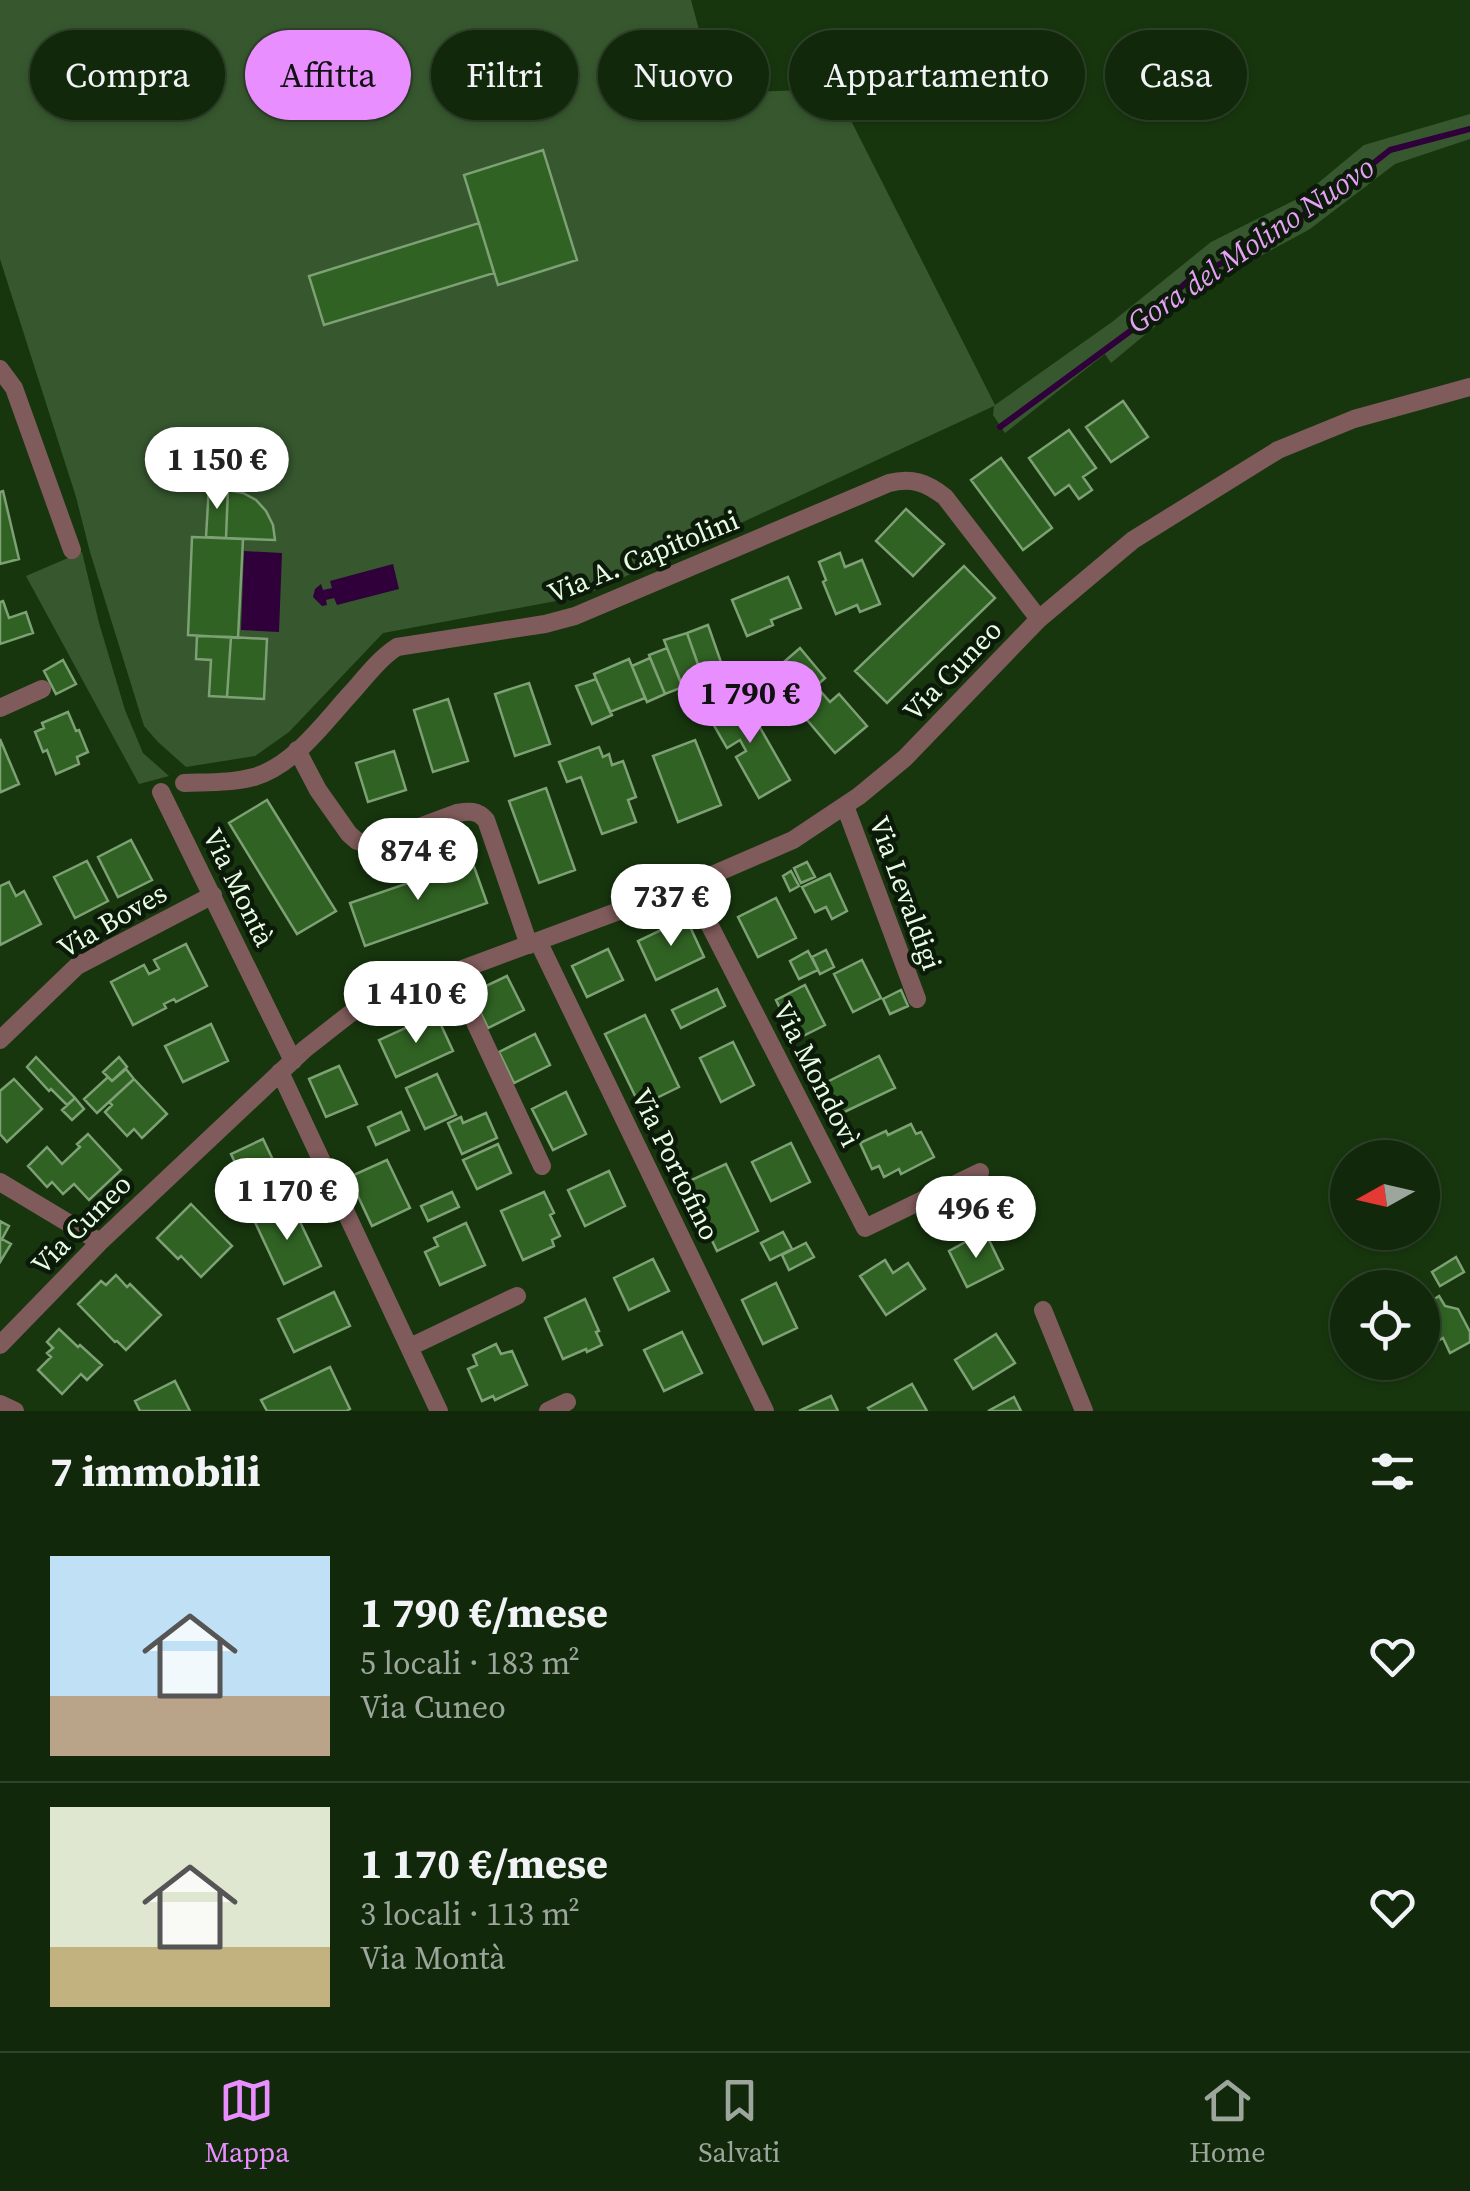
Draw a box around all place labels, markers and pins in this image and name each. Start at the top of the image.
pin: 1 150 € [125,427,309,512]
pin: 1 790 € [658,661,842,746]
pin: 874 € [348,818,488,903]
pin: 737 € [601,864,741,949]
pin: 1 410 € [324,961,508,1046]
pin: 1 170 € [195,1158,379,1243]
pin: 496 € [906,1176,1046,1261]

